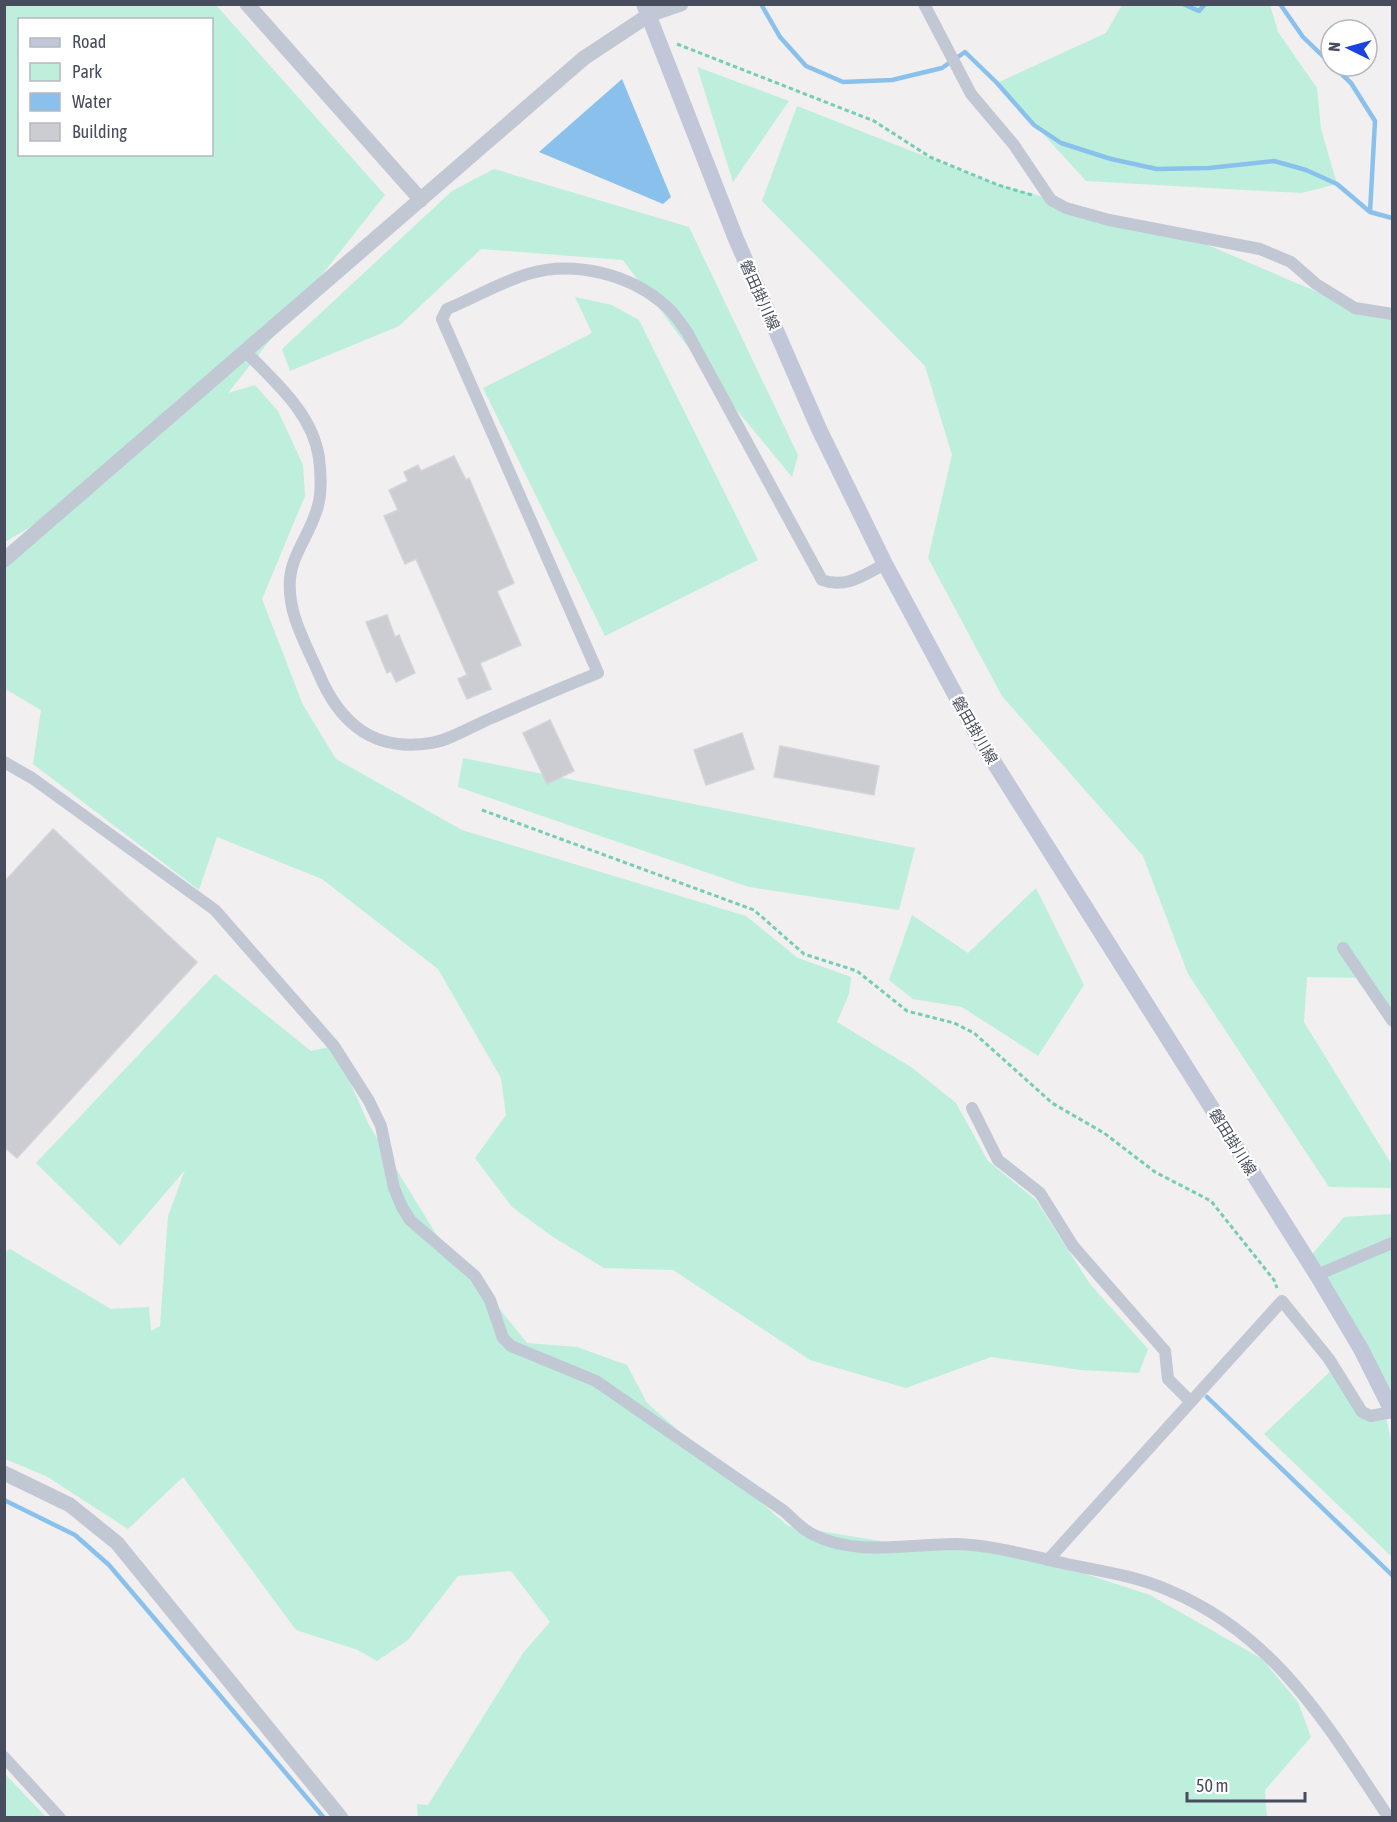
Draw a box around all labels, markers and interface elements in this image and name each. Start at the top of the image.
legend [18,18,213,156]
north arrow [1319,18,1379,78]
text: Road [72,31,106,52]
text: N [1325,41,1343,52]
text: Park [72,61,102,82]
text: Water [72,91,112,112]
text: Building [72,121,127,142]
street label: 磐田掛川線 [737,257,783,333]
street label: 磐田掛川線 [949,693,1001,767]
street label: 磐田掛川線 [1206,1106,1260,1178]
scale bar [1187,1765,1306,1803]
text: 50 m [1196,1775,1228,1796]

